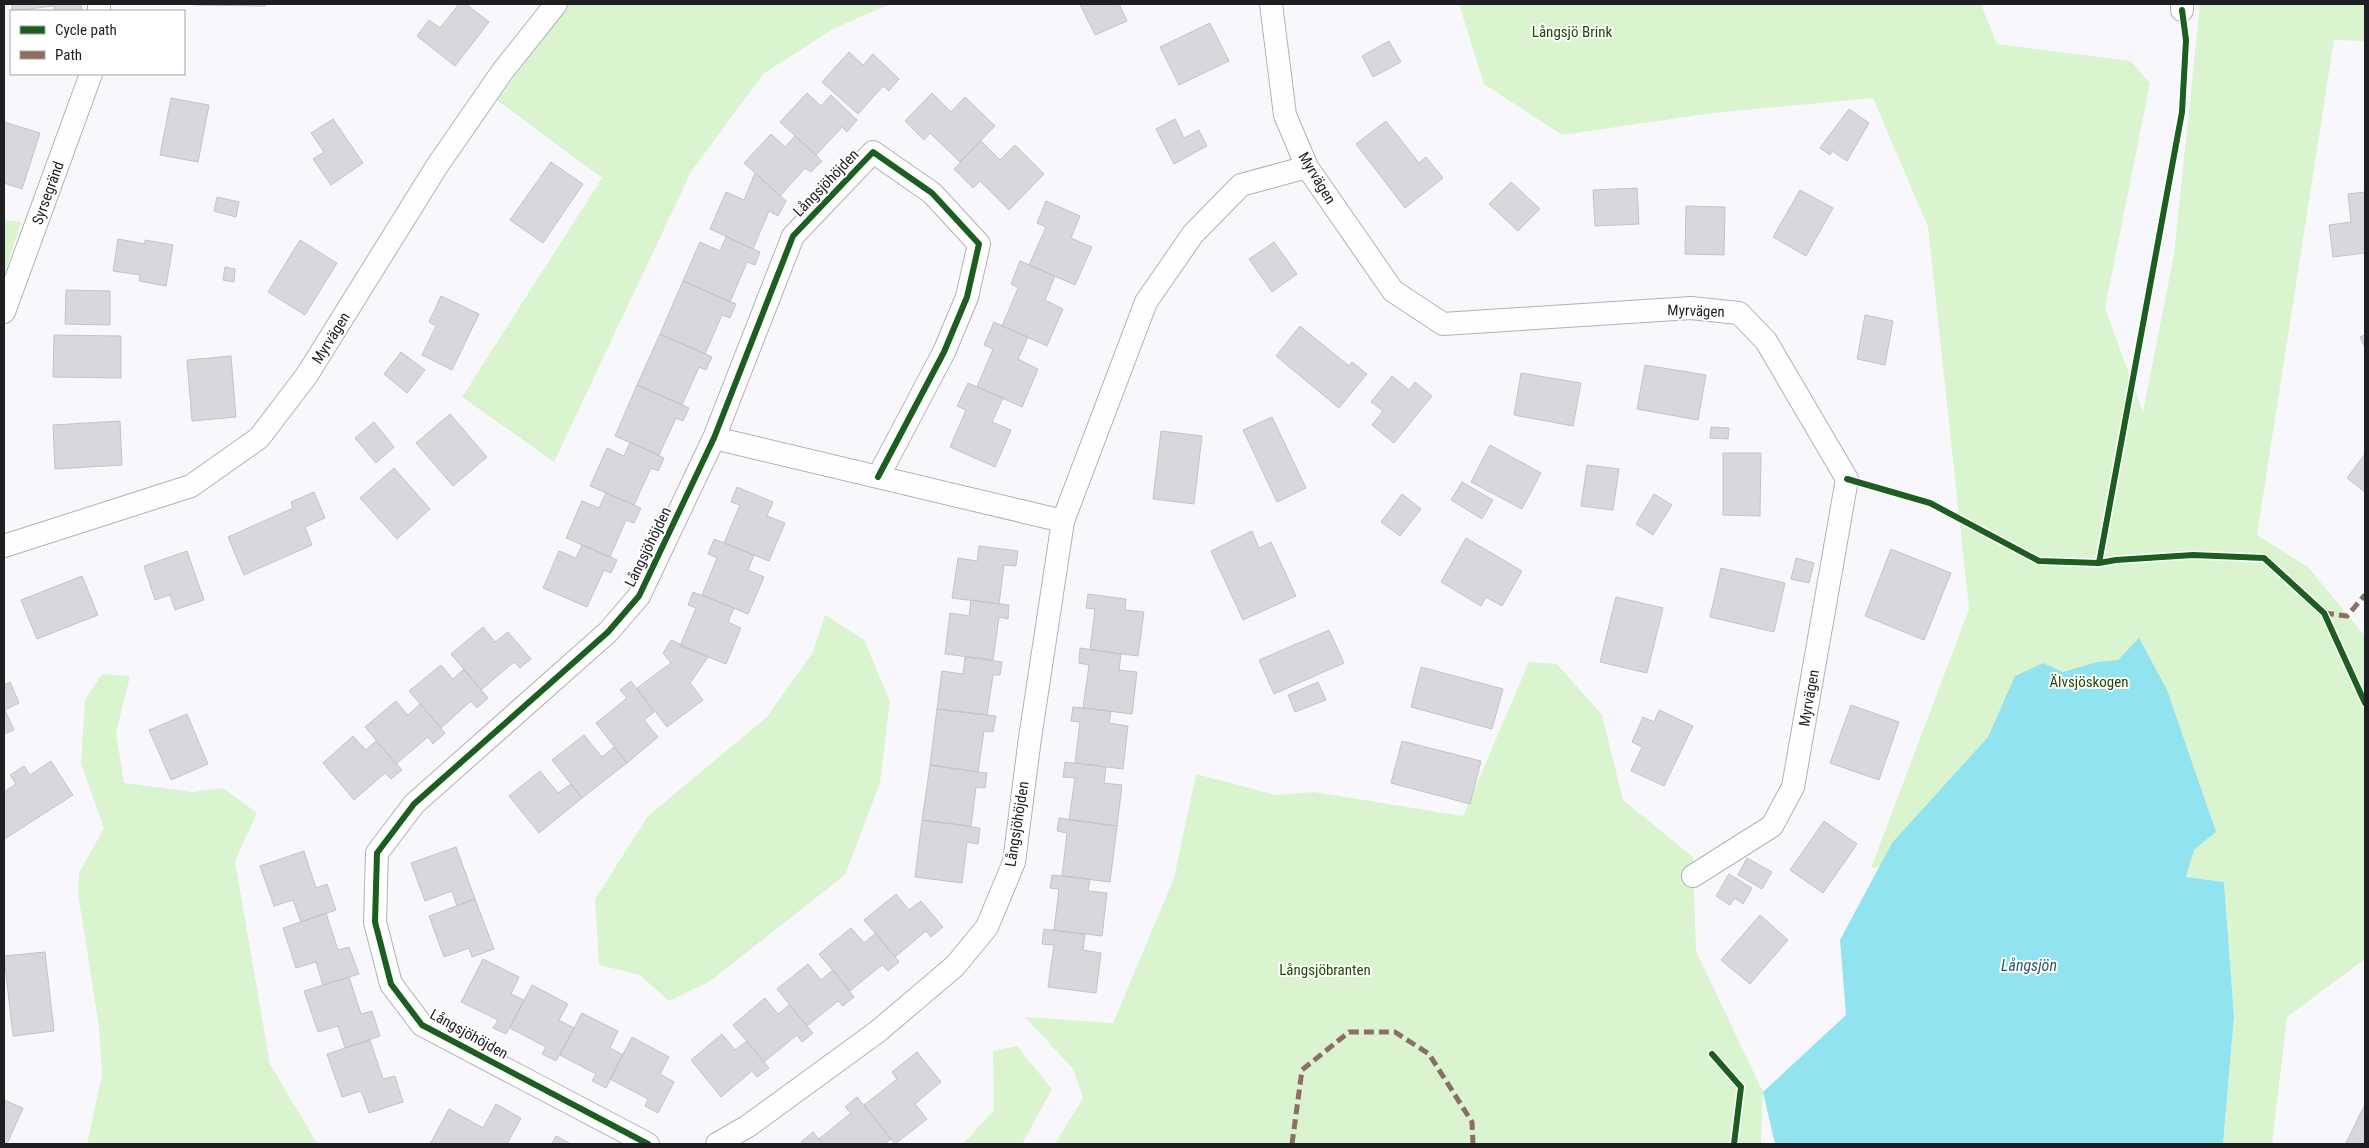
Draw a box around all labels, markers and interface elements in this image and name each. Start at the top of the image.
legend [10,10,185,75]
text: Cycle path [55,21,117,39]
park label: Långsjö Brink [1532,23,1612,41]
text: Path [55,46,82,64]
street label: Långsjöhöjden [789,146,863,220]
street label: Myrvägen [1294,149,1340,207]
street label: Syrsegränd [28,159,68,227]
street label: Myrvägen [1667,301,1725,321]
street label: Myrvägen [308,309,354,367]
street label: Långsjöhöjden [621,504,675,590]
street label: Myrvägen [1795,668,1823,728]
park label: Älvsjöskogen [2049,673,2129,691]
street label: Långsjöhöjden [1001,780,1033,868]
water label: Långsjön [2001,956,2057,975]
park label: Långsjöbranten [1279,961,1371,979]
street label: Långsjöhöjden [427,1005,511,1063]

